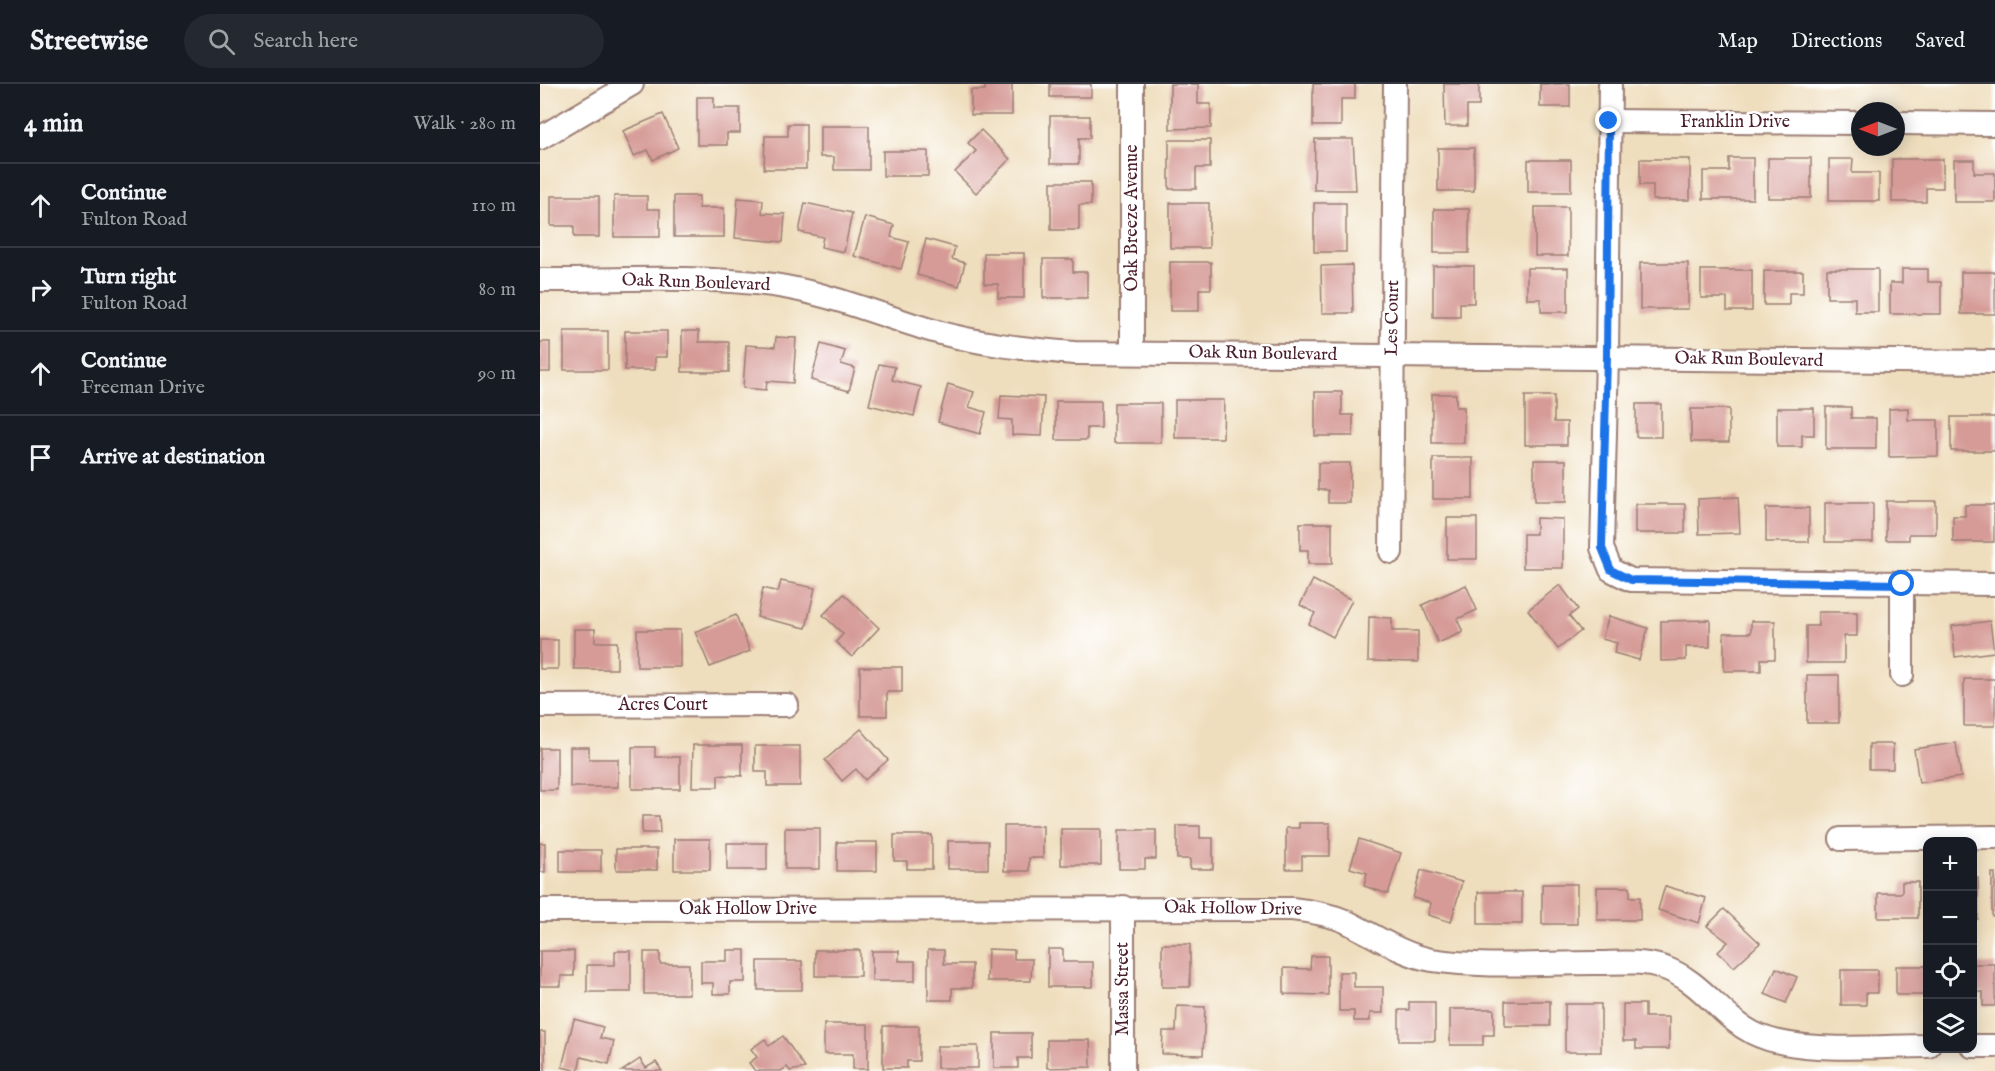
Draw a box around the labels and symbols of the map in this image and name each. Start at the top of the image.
north arrow [1851,102,1905,156]
route end [1595,107,1621,133]
street label: Franklin Drive [1680,111,1790,134]
street label: Oak Breeze Avenue [1121,145,1144,291]
street label: Oak Run Boulevard [621,269,771,297]
street label: Les Court [1381,280,1405,356]
street label: Oak Run Boulevard [1188,341,1338,367]
street label: Oak Run Boulevard [1674,347,1824,373]
route start [1888,570,1914,596]
street label: Acres Court [617,694,708,717]
street label: Oak Hollow Drive [1164,896,1302,922]
street label: Oak Hollow Drive [679,898,817,921]
street label: Massa Street [1112,942,1135,1036]

